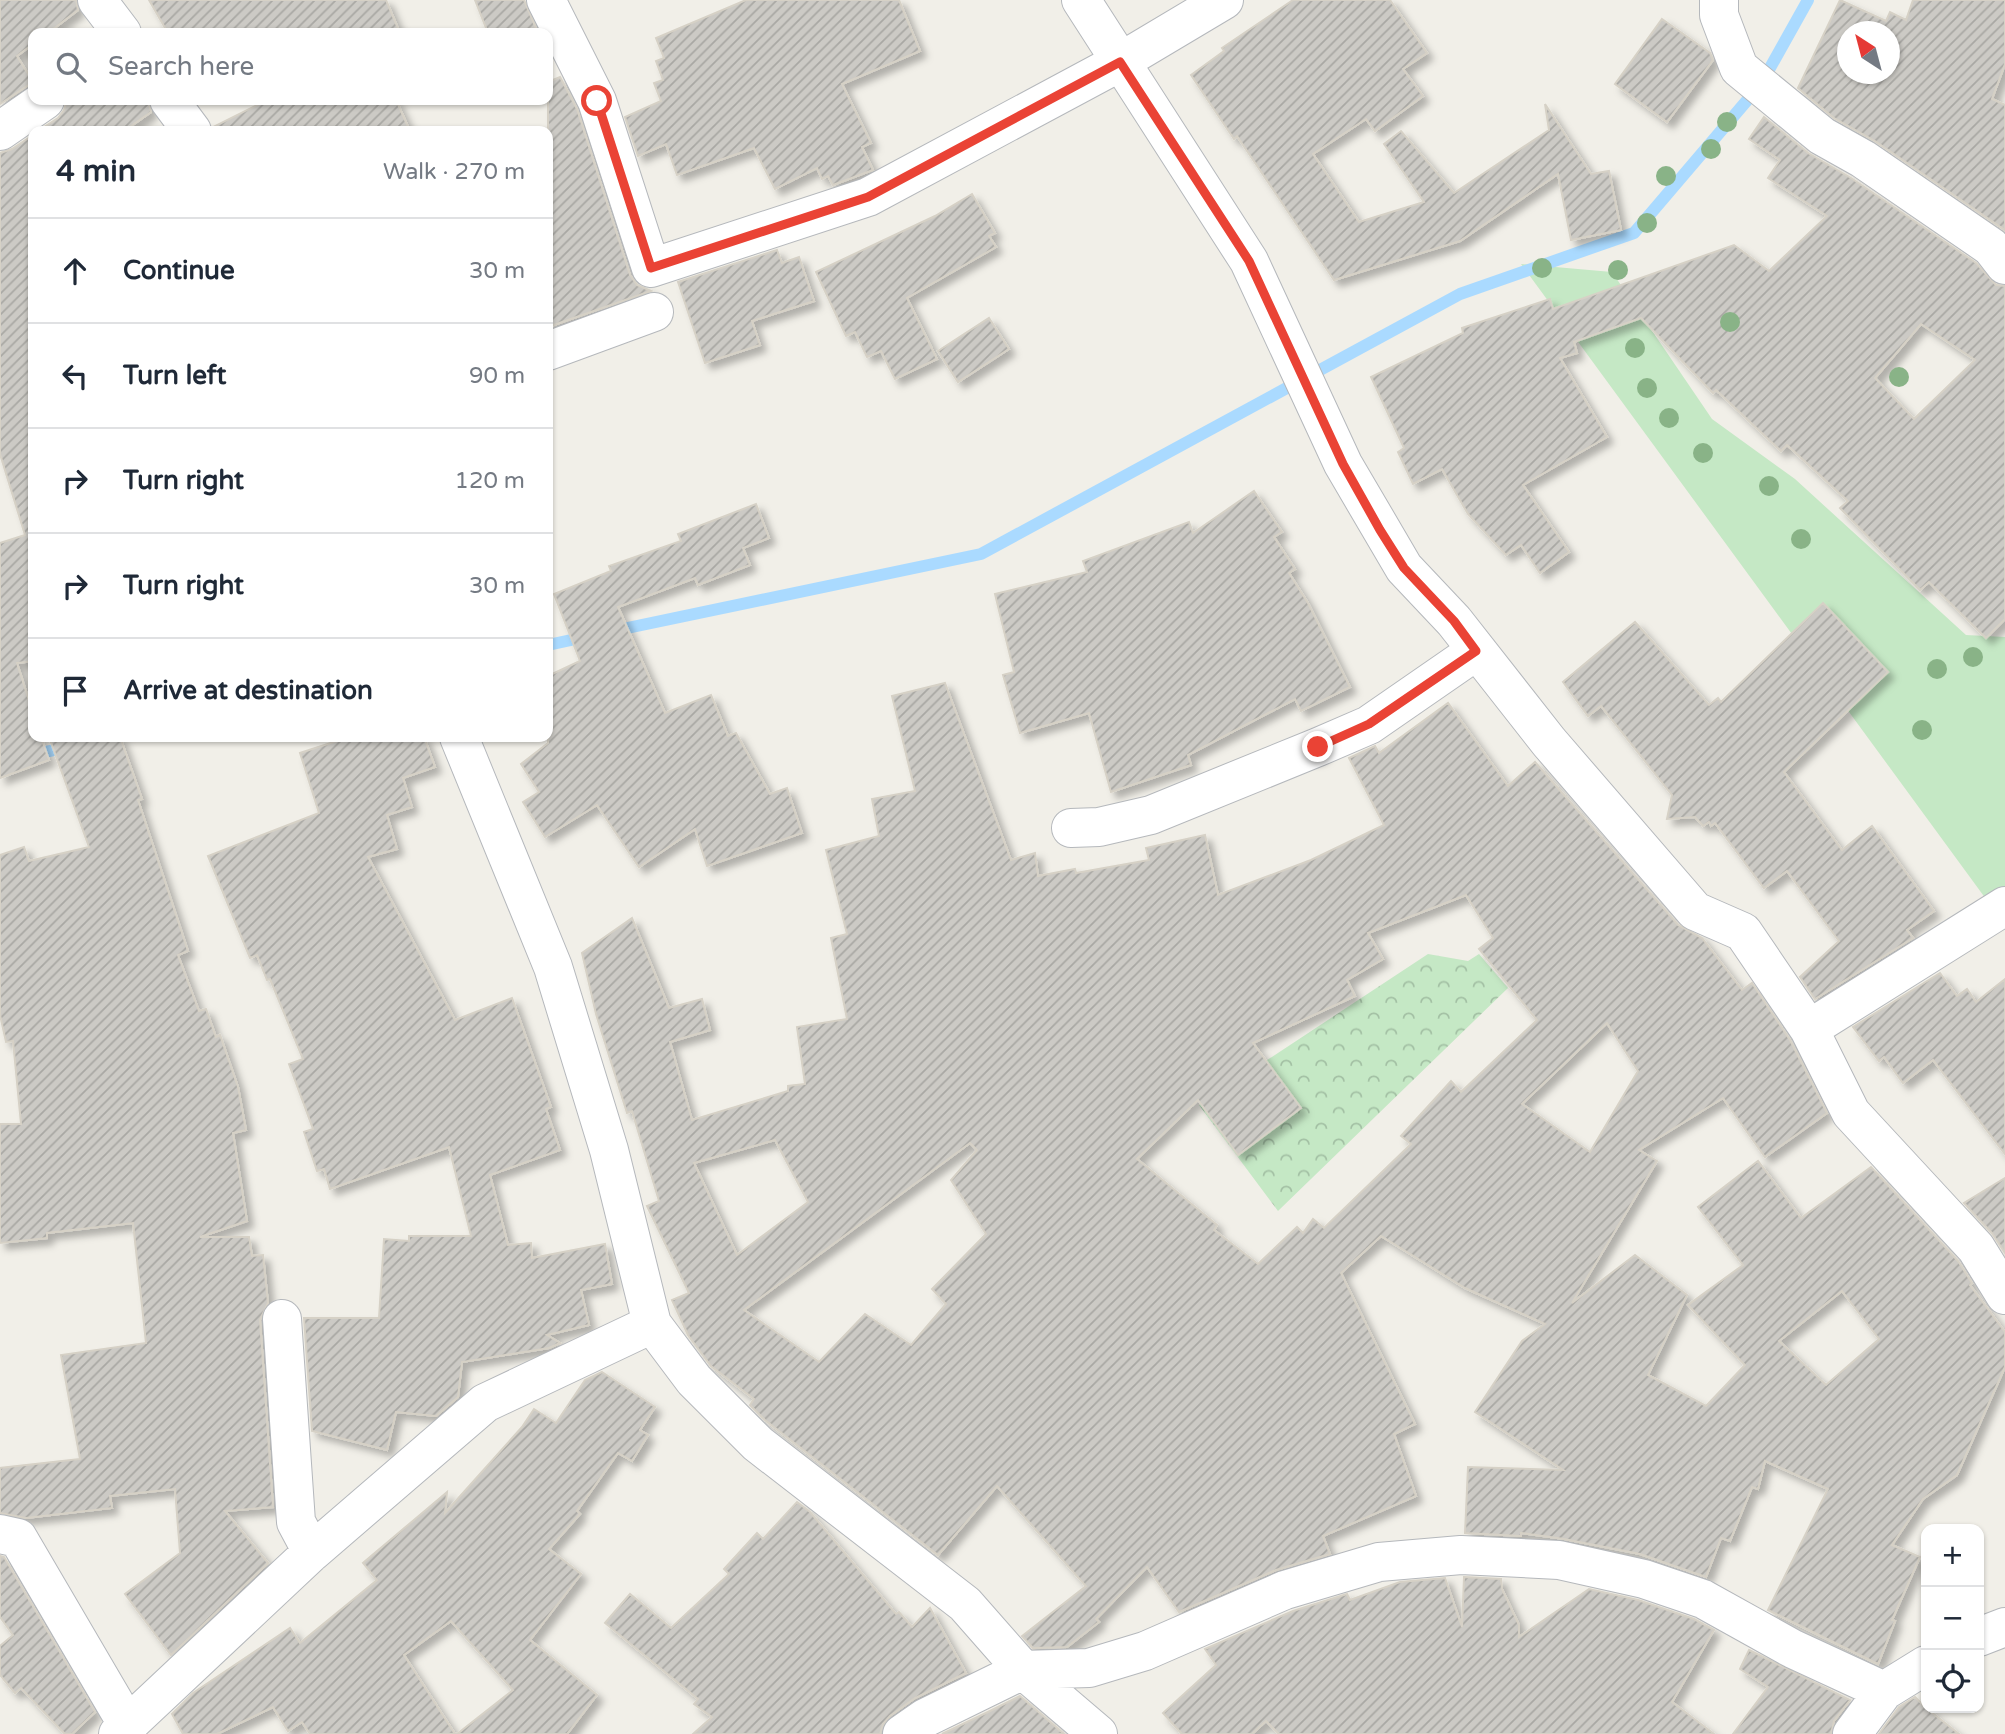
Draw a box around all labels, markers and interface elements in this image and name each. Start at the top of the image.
north arrow [1837,21,1900,84]
search box [28,28,553,105]
icon: search [52,48,90,86]
text: Search here [108,51,254,82]
route start [581,85,612,116]
text: 4 min [56,153,136,190]
text: Walk · 270 m [383,158,525,186]
icon: ahead [56,252,94,290]
text: Continue [123,255,235,286]
text: 30 m [469,257,525,285]
icon: left [56,357,94,395]
text: Turn left [123,360,226,391]
text: 90 m [469,362,525,390]
icon: right [56,462,94,500]
text: Turn right [123,465,244,496]
text: 120 m [455,467,525,495]
icon: right [56,567,94,605]
text: Turn right [123,570,244,601]
text: 30 m [469,572,525,600]
icon: arrive [56,672,94,710]
text: Arrive at destination [123,675,373,706]
route end [1302,731,1333,762]
map controls [1921,1524,1984,1713]
button: + [1921,1524,1984,1587]
button: − [1921,1587,1984,1650]
button: locate [1921,1650,1984,1713]

